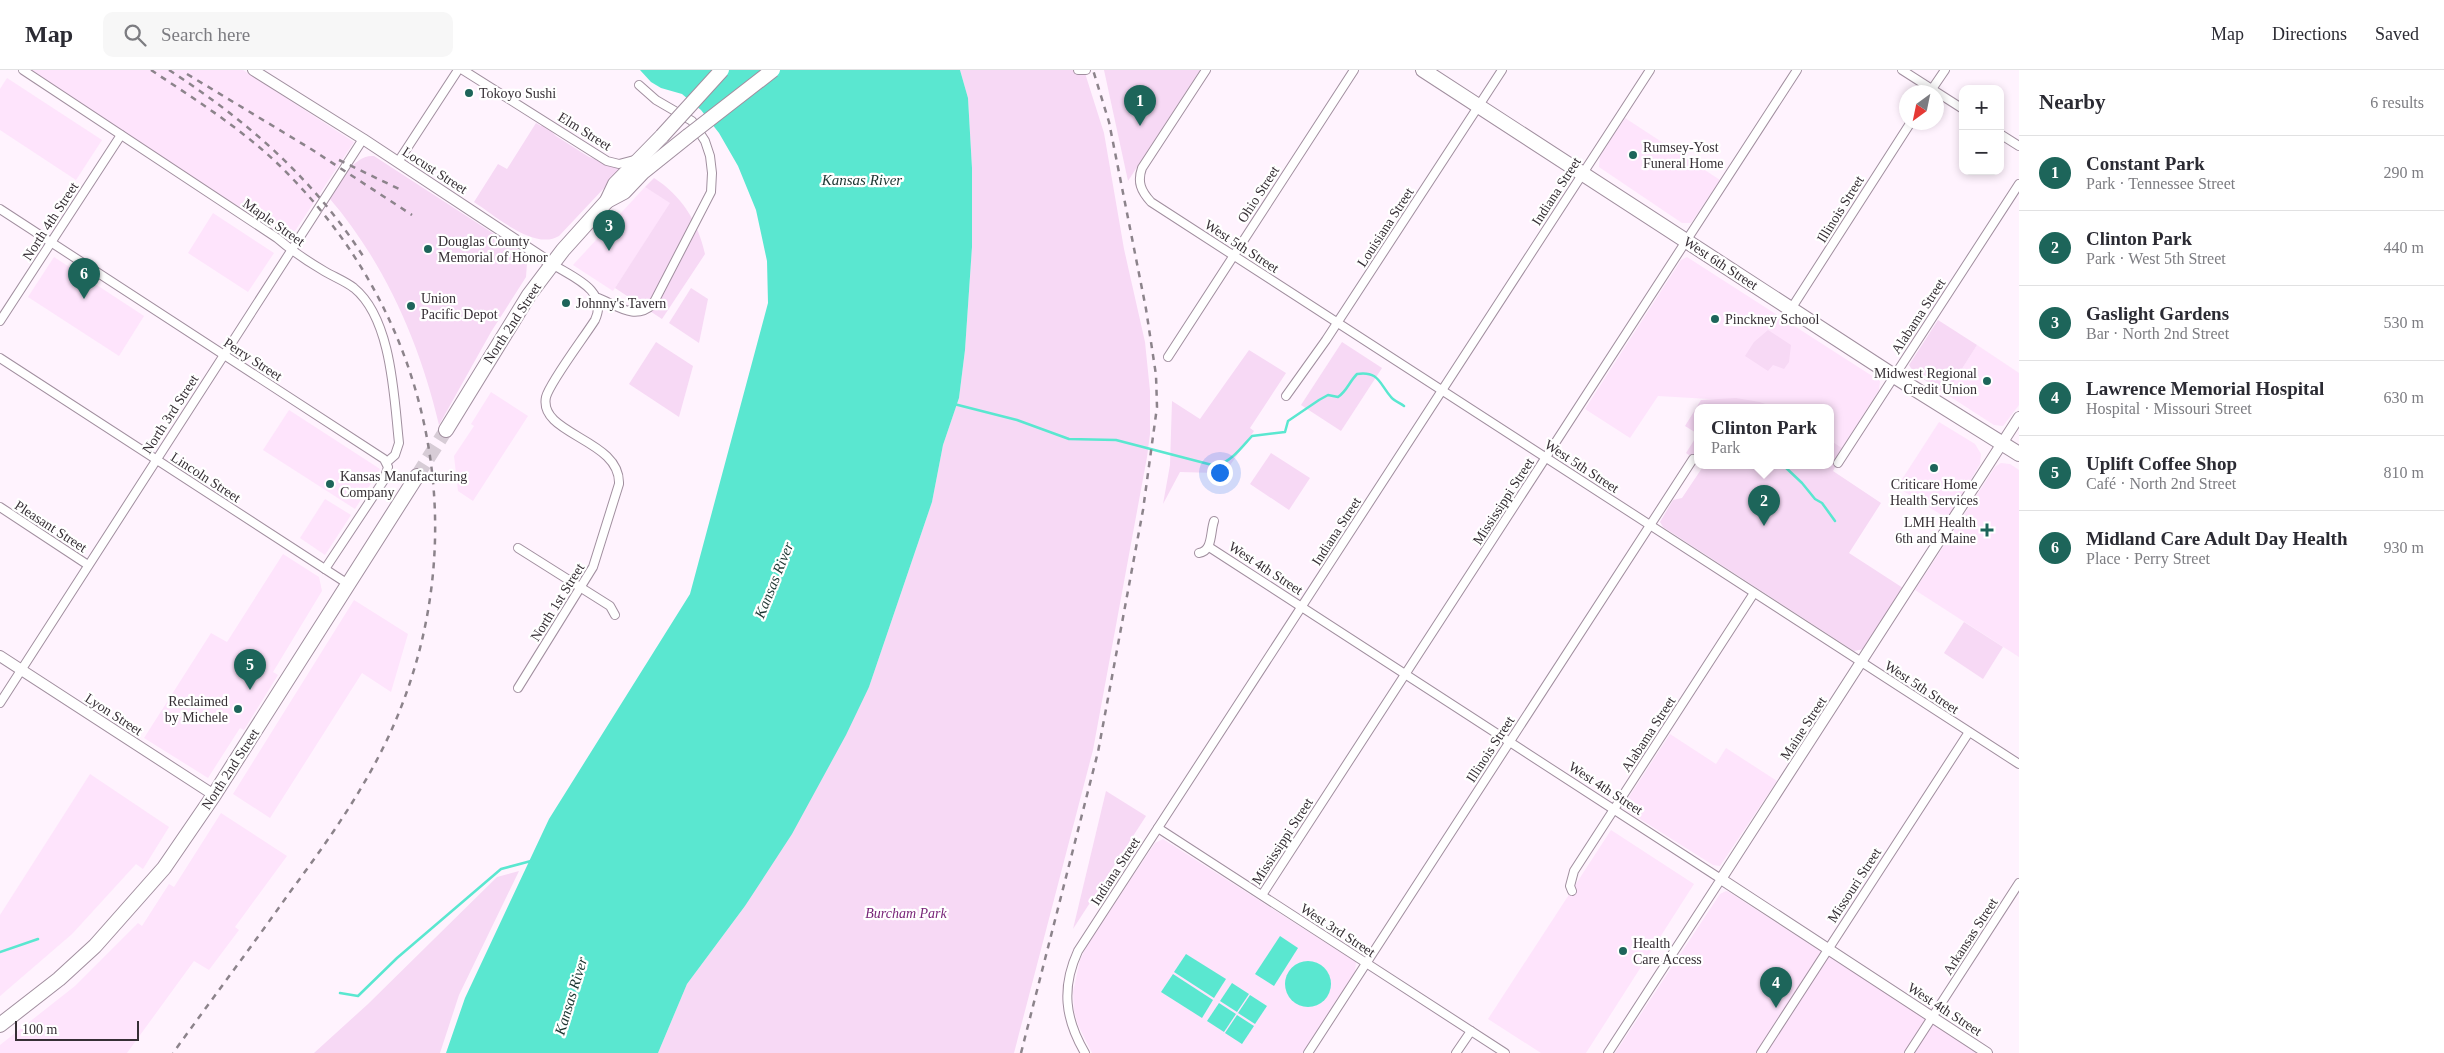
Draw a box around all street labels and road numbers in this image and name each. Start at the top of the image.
street label: Elm Street [556,109,614,154]
street label: Locust Street [400,144,470,197]
street label: Indiana Street [1529,154,1584,228]
street label: Ohio Street [1235,163,1282,225]
street label: Illinois Street [1814,173,1867,245]
street label: North 4th Street [20,179,81,263]
street label: Louisiana Street [1354,185,1417,270]
street label: Maple Street [240,196,308,249]
street label: West 5th Street [1202,217,1282,276]
street label: West 6th Street [1681,234,1761,293]
street label: Alabama Street [1889,276,1948,357]
street label: North 2nd Street [481,280,544,366]
street label: Perry Street [221,335,285,384]
street label: North 3rd Street [139,372,202,457]
street label: West 5th Street [1542,437,1622,496]
street label: Lincoln Street [168,449,243,505]
street label: Mississippi Street [1470,455,1537,547]
street label: Indiana Street [1309,494,1364,568]
street label: Pleasant Street [12,498,90,555]
street label: West 4th Street [1226,539,1306,598]
street label: North 1st Street [528,561,587,644]
street label: West 5th Street [1882,658,1962,717]
street label: Lyon Street [82,690,145,738]
street label: Alabama Street [1619,694,1678,775]
street label: Maine Street [1778,694,1829,763]
street label: Illinois Street [1463,713,1517,785]
street label: North 2nd Street [199,726,262,812]
street label: West 4th Street [1566,759,1646,818]
street label: Mississippi Street [1249,795,1316,887]
street label: Indiana Street [1088,834,1143,908]
street label: Missouri Street [1825,845,1884,925]
street label: Arkansas Street [1940,895,2001,977]
street label: West 3rd Street [1298,901,1378,960]
street label: West 4th Street [1905,980,1985,1039]

